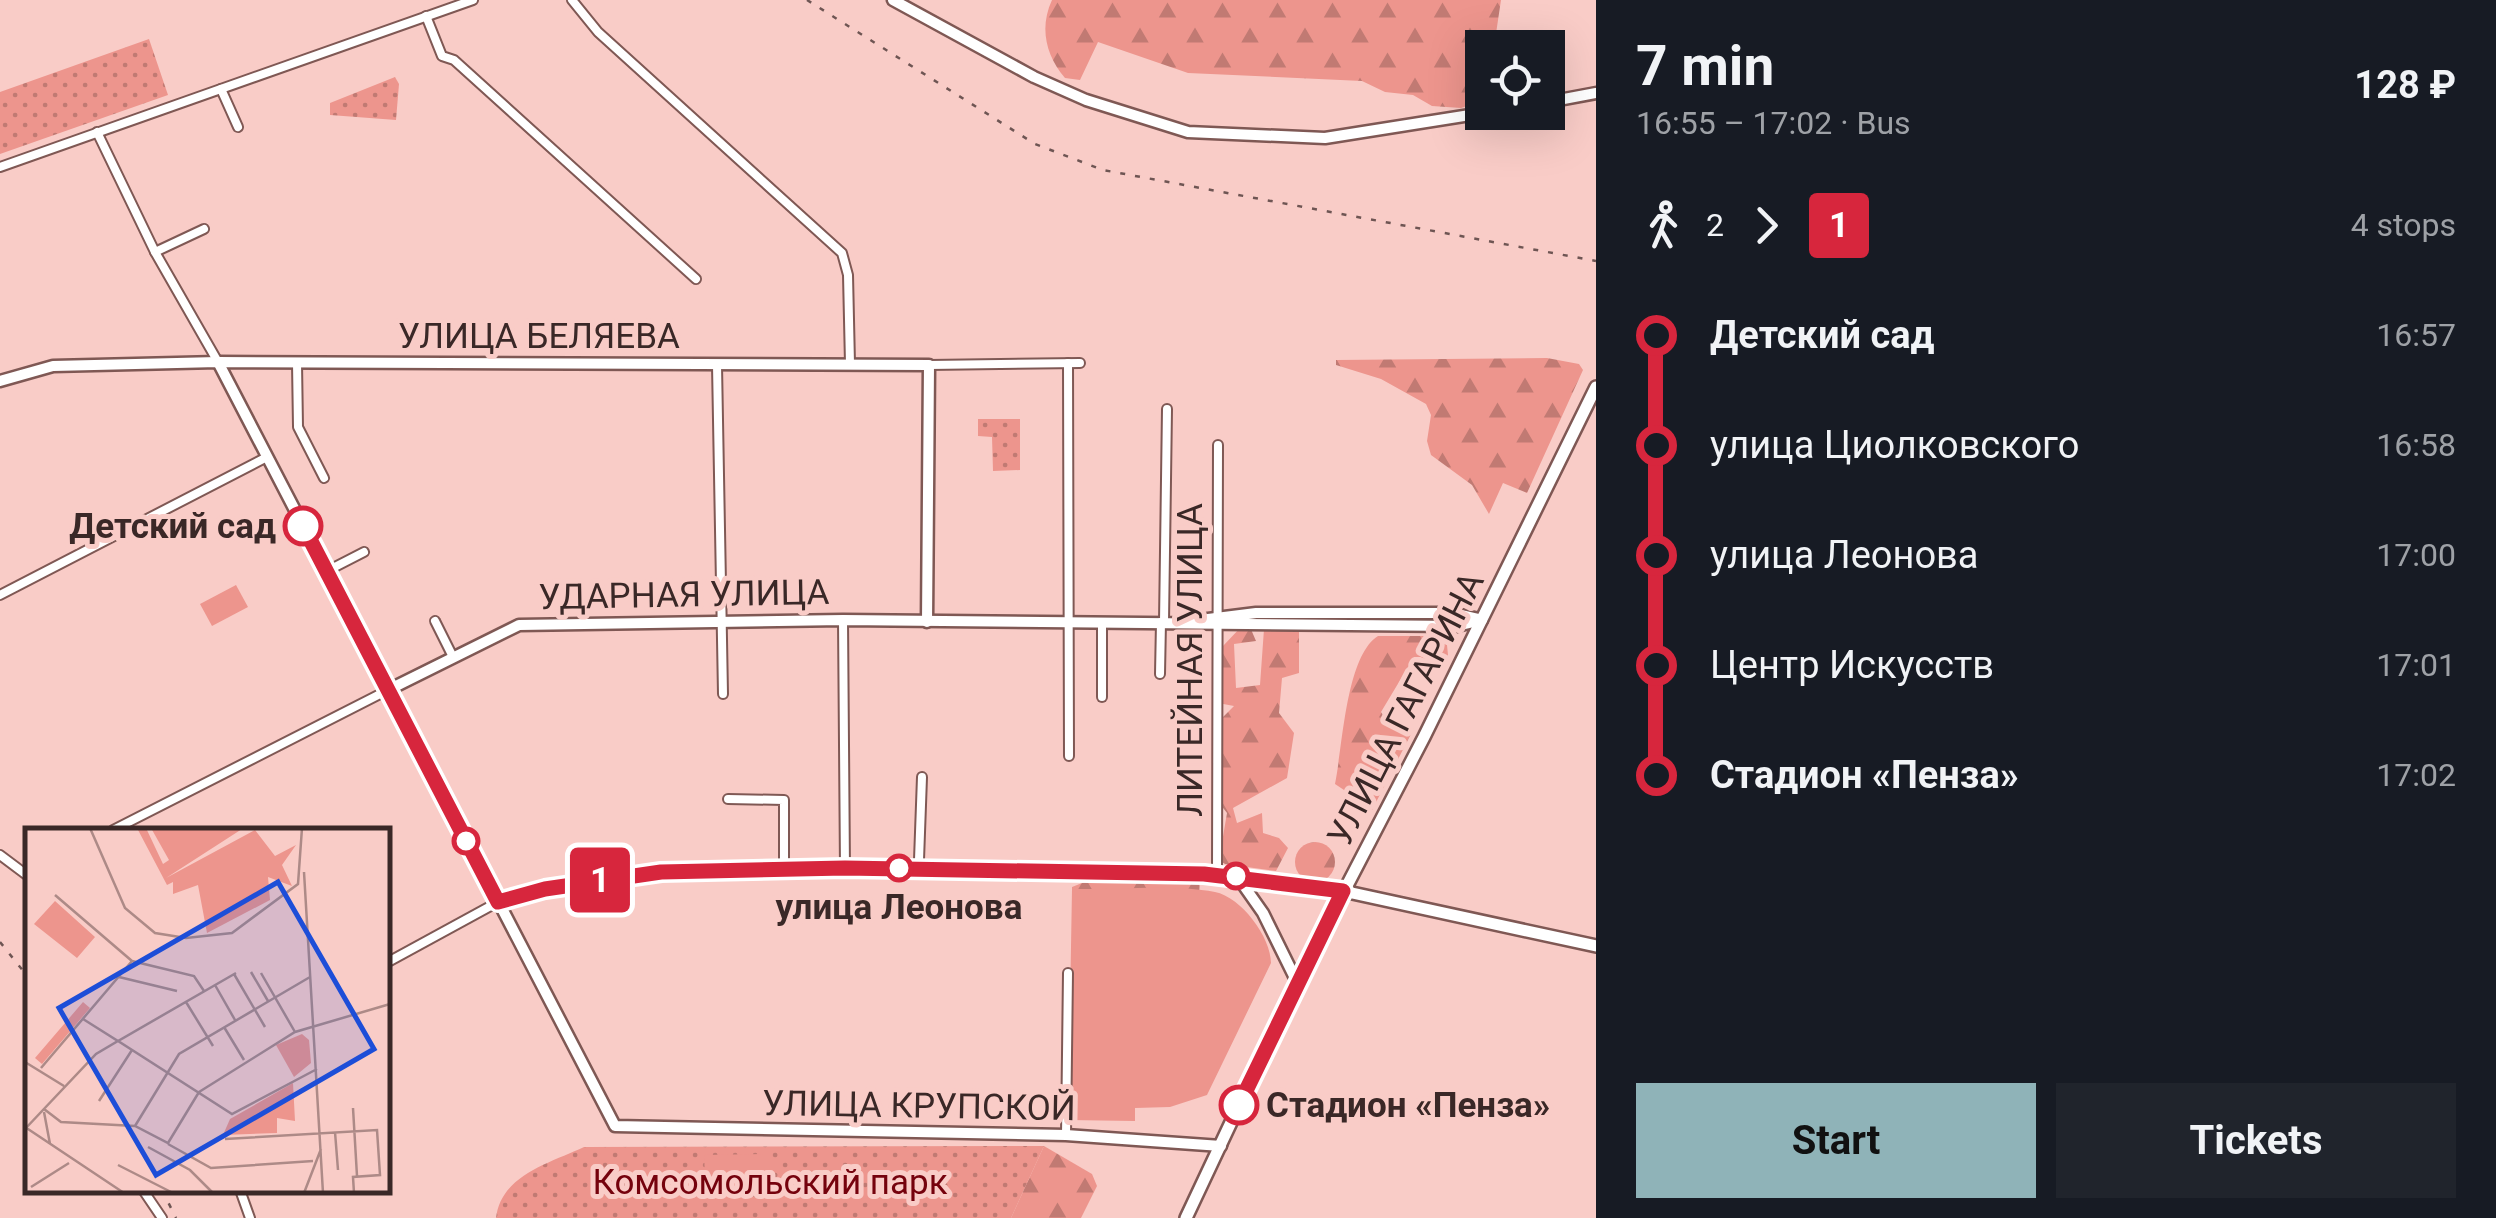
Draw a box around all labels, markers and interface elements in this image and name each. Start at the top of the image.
map controls [1465,30,1565,130]
button: locate [1465,30,1565,130]
text: 7 min [1636,34,1774,98]
text: 128 ₽ [2354,63,2456,107]
text: 16:55 – 17:02 · Bus [1636,104,1911,142]
icon: walk [1636,198,1691,253]
icon: forward [1739,198,1794,253]
text: 1 [1829,205,1849,246]
text: 2 [1706,206,1724,244]
text: 4 stops [2351,206,2456,244]
text: Детский сад [1710,313,1935,357]
street label: УЛИЦА БЕЛЯЕВА [398,316,680,357]
text: 16:57 [2376,316,2456,354]
text: улица Циолковского [1710,423,2079,467]
text: 16:58 [2376,426,2456,464]
street label: ЛИТЕЙНАЯ УЛИЦА [1170,503,1211,817]
place label: Детский сад [69,506,276,547]
marker: Детский сад [284,507,322,545]
text: улица Леонова [1710,533,1978,577]
text: 17:00 [2376,536,2456,574]
street label: УЛИЦА ГАГАРИНА [1319,565,1493,853]
street label: УДАРНАЯ УЛИЦА [538,572,830,618]
text: Центр Искусств [1710,643,1994,687]
text: 17:01 [2376,646,2456,684]
text: Стадион «Пенза» [1710,753,2019,797]
text: 17:02 [2376,756,2456,794]
inset map [25,828,390,1193]
unlabelled marker [453,828,479,854]
line badge: 1 [568,848,632,912]
marker: улица Леонова [886,855,912,881]
text: 1 [590,860,610,901]
unlabelled marker [1223,863,1249,889]
place label: улица Леонова [776,887,1022,928]
street label: УЛИЦА КРУПСКОЙ [762,1083,1076,1129]
button: Start [1636,1083,2036,1198]
button: Tickets [2056,1083,2456,1198]
place label: Стадион «Пенза» [1266,1085,1550,1126]
marker: Стадион «Пенза» [1220,1086,1258,1124]
park label: Комсомольский парк [592,1162,948,1203]

